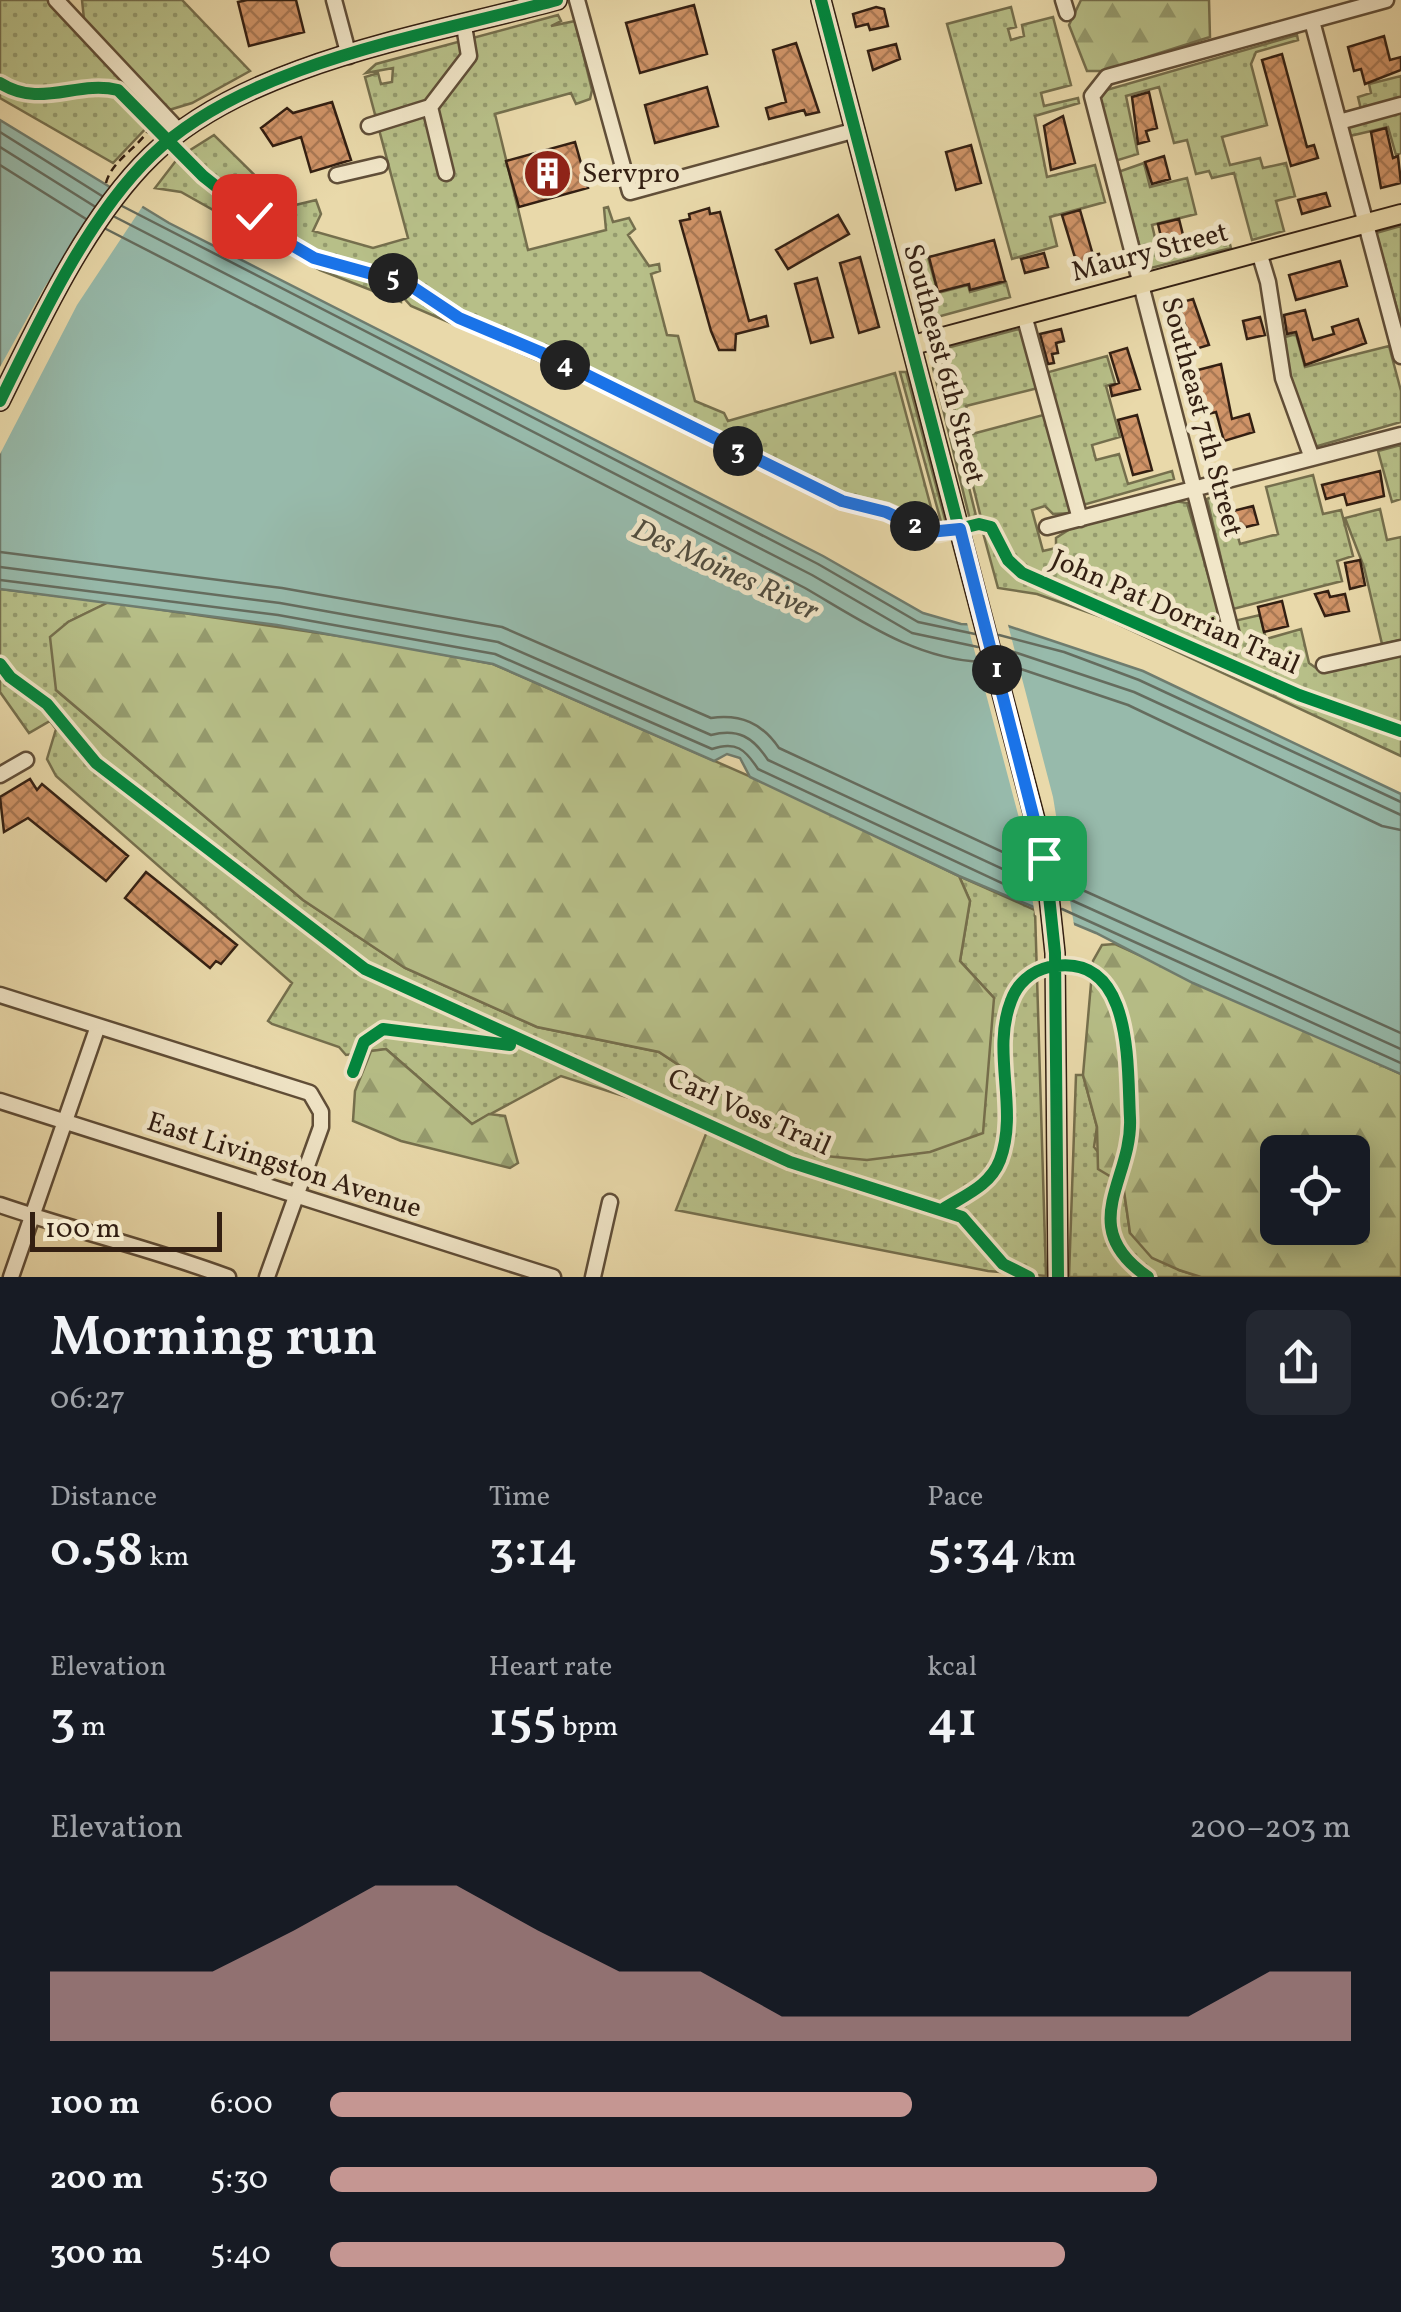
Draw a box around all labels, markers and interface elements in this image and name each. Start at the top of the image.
building icon: Servpro [521,148,573,200]
place label: Servpro [582,155,680,194]
pin [212,174,297,259]
icon: check [227,189,282,244]
street label: Maury Street [1067,213,1233,293]
street label: Southeast 6th Street [892,240,994,488]
pin: 5 [368,253,418,303]
text: 5 [386,258,400,297]
street label: Southeast 7th Street [1150,293,1252,541]
pin: 4 [540,340,590,390]
text: 4 [557,345,573,384]
pin: 3 [713,426,763,476]
text: 3 [731,431,745,470]
pin: 2 [890,501,940,551]
text: 2 [908,506,922,545]
water label: Des Moines River [625,509,826,633]
street label: John Pat Dorrian Trail [1044,541,1306,685]
pin: 1 [972,645,1022,695]
text: 1 [991,650,1003,689]
pin [1002,816,1087,901]
icon: arrive [1017,831,1072,886]
street label: Carl Voss Trail [661,1060,837,1166]
street label: East Livingston Avenue [142,1103,426,1229]
map controls [1260,1135,1370,1245]
button: locate [1260,1135,1370,1245]
scale bar [30,1207,222,1252]
text: 100 m [45,1210,120,1249]
text: Morning run [50,1302,378,1378]
button: share [1246,1310,1351,1415]
text: 06:27 [50,1378,125,1422]
text: Distance [50,1478,157,1517]
text: Time [489,1478,550,1517]
text: Pace [927,1478,983,1517]
text: 0.58 [50,1517,144,1587]
text: 3:14 [489,1517,577,1587]
text: 5:34 [927,1517,1020,1587]
text: km [144,1538,189,1577]
text: /km [1020,1538,1076,1577]
text: Elevation [50,1648,166,1687]
text: Heart rate [489,1648,612,1687]
text: kcal [927,1648,977,1687]
text: 3 [50,1687,76,1757]
text: 155 [489,1687,557,1757]
text: 41 [927,1687,977,1757]
text: m [76,1708,106,1747]
text: bpm [557,1708,618,1747]
text: Elevation [50,1807,183,1851]
text: 200–203 m [1190,1807,1351,1851]
text: 100 m [50,2083,140,2127]
text: 6:00 [210,2083,273,2127]
text: 200 m [50,2158,144,2202]
text: 5:30 [210,2158,268,2202]
text: 300 m [50,2233,143,2277]
text: 5:40 [210,2233,271,2277]

